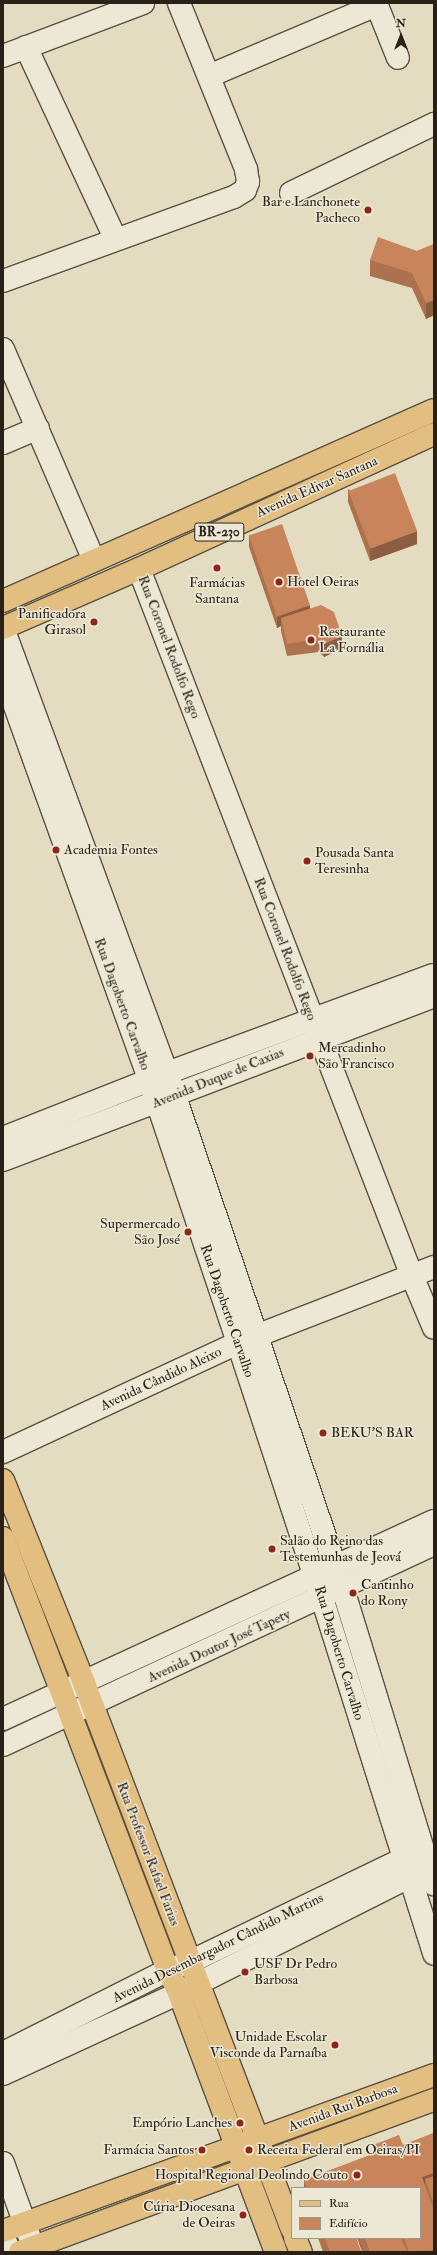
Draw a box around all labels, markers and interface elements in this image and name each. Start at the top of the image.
north arrow [381,16,421,56]
text: N [396,17,406,30]
place label: Bar e Lanchonete Pacheco [262,194,360,226]
marker: Bar e Lanchonete Pacheco [363,205,373,215]
street label: Avenida Edivar Santana [254,453,380,521]
road number: BR-230 [194,521,244,543]
marker: Farmácias Santana [212,563,222,573]
street label: Rua Coronel Rodolfo Rego [134,573,204,721]
place label: Hotel Oeiras [287,574,359,590]
place label: Farmácias Santana [189,575,245,608]
marker: Hotel Oeiras [274,577,284,587]
place label: Panificadora Girasol [18,606,86,638]
marker: Panificadora Girasol [89,617,99,627]
place label: Restaurante La Fornália [319,624,386,656]
marker: Restaurante La Fornália [306,635,316,645]
place label: Academia Fontes [64,842,158,858]
marker: Academia Fontes [51,845,61,855]
place label: Pousada Santa Teresinha [315,845,394,878]
marker: Pousada Santa Teresinha [302,856,312,866]
street label: Rua Coronel Rodolfo Rego [250,875,320,1023]
street label: Rua Dagoberto Carvalho [90,936,154,1072]
place label: Mercadinho São Francisco [318,1040,394,1072]
street label: Avenida Duque de Caxias [150,1044,286,1112]
marker: Mercadinho São Francisco [305,1051,315,1061]
place label: Supermercado São José [100,1216,180,1248]
marker: Supermercado São José [183,1227,193,1237]
street label: Rua Dagoberto Carvalho [196,1242,258,1380]
street label: Avenida Cândido Aleixo [98,1344,224,1414]
place label: BEKU'S BAR [331,1425,414,1441]
marker: BEKU'S BAR [318,1428,328,1438]
place label: Salão do Reino das Testemunhas de Jeová [280,1533,401,1566]
marker: Salão do Reino das Testemunhas de Jeová [267,1544,277,1554]
place label: Cantinho do Rony [361,1577,414,1610]
street label: Rua Dagoberto Carvalho [311,1584,367,1722]
marker: Cantinho do Rony [348,1588,358,1598]
street label: Avenida Doutor José Tapety [145,1606,293,1686]
street label: Rua Professor Rafael Farias [113,1780,183,1928]
street label: Avenida Desembargador Cândido Martins [110,1889,326,2007]
place label: USF Dr Pedro Barbosa [254,1956,337,1988]
marker: USF Dr Pedro Barbosa [239,1966,251,1978]
place label: Unidade Escolar Visconde da Parnaíba [210,2029,327,2062]
marker: Unidade Escolar Visconde da Parnaíba [330,2040,340,2050]
street label: Avenida Rui Barbosa [286,2080,400,2136]
place label: Empório Lanches [132,2115,232,2131]
marker: Empório Lanches [235,2118,245,2128]
place label: Farmácia Santos [103,2142,194,2158]
place label: Receita Federal em Oeiras/PI [257,2142,420,2158]
marker: Farmácia Santos [197,2145,207,2155]
marker: Receita Federal em Oeiras/PI [244,2145,254,2155]
place label: Hospital Regional Deolindo Couto [155,2167,348,2183]
marker: Hospital Regional Deolindo Couto [351,2169,363,2181]
legend [291,2187,421,2239]
text: Rua [329,2196,349,2211]
place label: Cúria Diocesana de Oeiras [143,2199,235,2232]
marker: Cúria Diocesana de Oeiras [238,2210,248,2220]
text: Edifício [329,2216,368,2231]

